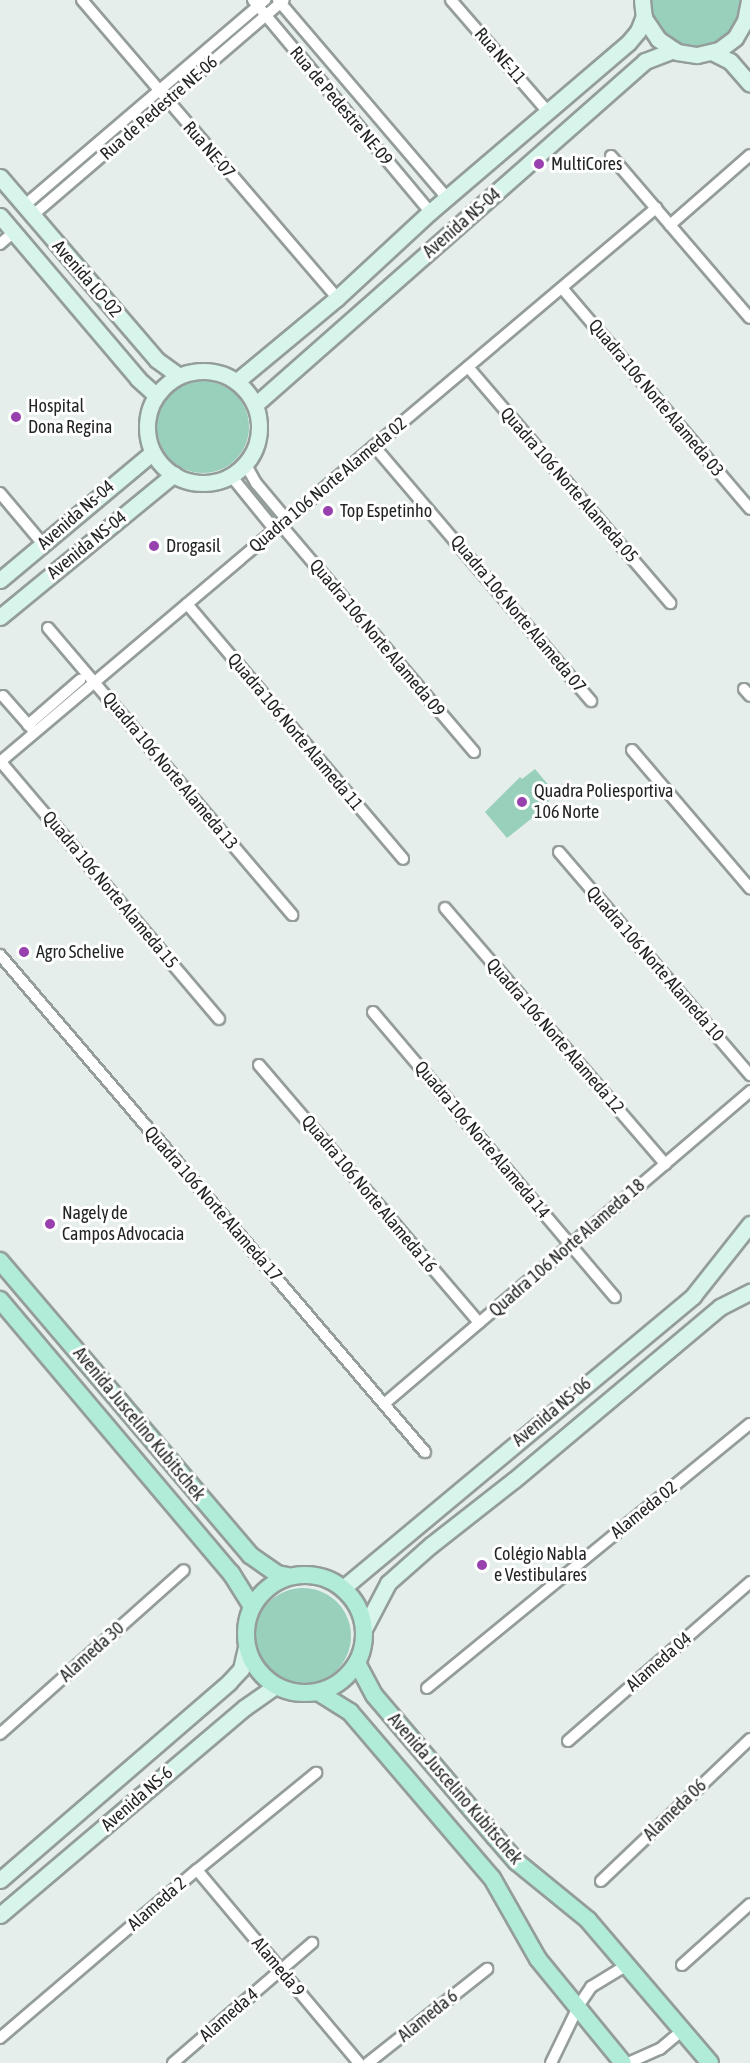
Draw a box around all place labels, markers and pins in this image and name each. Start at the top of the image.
place label: MultiCores [551,153,622,175]
marker: MultiCores [532,157,546,171]
place label: Hospital Dona Regina [28,396,112,438]
marker: Hospital Dona Regina [9,410,23,424]
place label: Top Espetinho [340,500,432,522]
marker: Top Espetinho [321,504,335,518]
place label: Drogasil [166,535,221,557]
marker: Drogasil [147,539,161,553]
place label: Quadra Poliesportiva 106 Norte [534,781,673,824]
marker: Quadra Poliesportiva 106 Norte [515,795,529,809]
place label: Agro Schelive [36,941,124,963]
marker: Agro Schelive [17,945,31,959]
place label: Nagely de Campos Advocacia [62,1203,184,1246]
marker: Nagely de Campos Advocacia [43,1217,57,1231]
place label: Colégio Nabla e Vestibulares [494,1544,587,1586]
marker: Colégio Nabla e Vestibulares [475,1558,489,1572]

